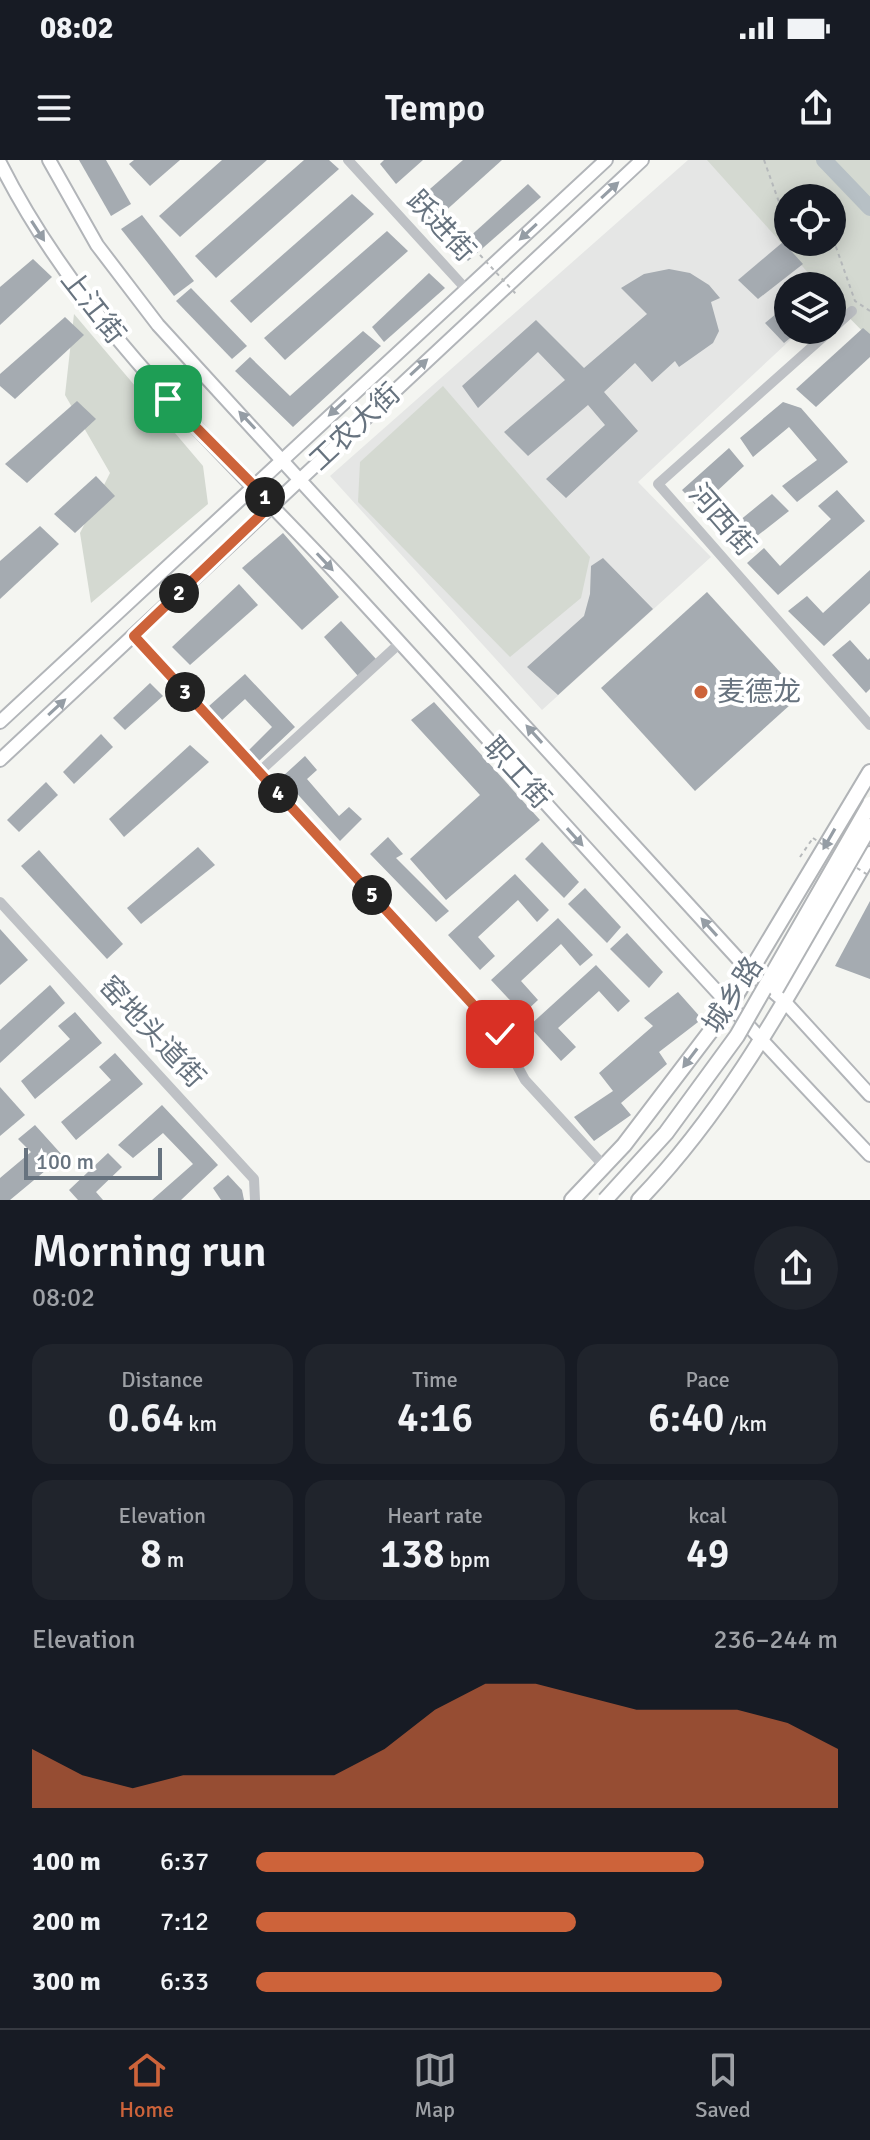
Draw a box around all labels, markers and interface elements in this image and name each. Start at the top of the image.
text: 08:02 [40,10,114,47]
icon: menu [32,86,76,130]
text: Tempo [385,86,485,131]
icon: share [794,86,838,130]
one-way arrow [600,181,619,199]
street label: 跃进街 [400,184,482,268]
map controls [774,184,846,344]
button: locate [774,184,846,256]
one-way arrow [30,221,45,242]
one-way arrow [519,222,538,240]
street label: 上江街 [54,263,132,351]
button: layers [774,272,846,344]
one-way arrow [409,359,428,377]
pin [134,365,202,433]
street label: 工农大街 [302,376,408,478]
icon: arrive [146,377,190,421]
one-way arrow [327,398,346,416]
one-way arrow [239,411,257,430]
pin: 1 [245,477,285,517]
street label: 河西街 [682,477,762,563]
text: 1 [259,483,271,510]
one-way arrow [316,552,334,571]
pin: 2 [159,573,199,613]
text: 2 [173,579,185,606]
pin: 3 [165,672,205,712]
place label: 麦德龙 [717,675,801,709]
text: 3 [179,678,191,705]
marker: 麦德龙 [692,683,710,701]
one-way arrow [47,699,66,717]
one-way arrow [526,725,543,745]
street label: 职工街 [476,730,558,816]
pin: 4 [258,773,298,813]
text: 4 [272,779,284,806]
one-way arrow [566,827,584,846]
one-way arrow [822,827,836,850]
pin: 5 [352,875,392,915]
text: 5 [366,881,378,908]
one-way arrow [700,917,718,936]
street label: 城乡路 [696,951,770,1039]
street label: 窑地头道街 [92,969,212,1095]
pin [466,1000,534,1068]
icon: check [478,1012,522,1056]
one-way arrow [683,1048,699,1068]
scale bar [24,1144,162,1180]
text: 100 m [36,1148,94,1175]
text: Morning run [32,1225,267,1279]
button: share [754,1226,838,1310]
text: 08:02 [32,1282,95,1314]
text: Distance [121,1366,203,1393]
text: Time [412,1366,458,1393]
text: Pace [685,1366,730,1393]
text: 0.64 [108,1393,184,1443]
text: 4:16 [397,1393,473,1443]
text: 6:40 [648,1393,724,1443]
text: km [184,1410,217,1437]
text: /km [724,1410,767,1437]
text: Elevation [119,1502,206,1529]
text: Heart rate [387,1502,483,1529]
text: kcal [688,1502,727,1529]
text: 8 [140,1529,162,1579]
text: 138 [380,1529,445,1579]
text: 49 [686,1529,729,1579]
text: m [162,1546,184,1573]
text: bpm [445,1546,490,1573]
text: Elevation [32,1624,136,1656]
text: 236–244 m [714,1624,838,1656]
text: 100 m [32,1846,101,1878]
text: 6:37 [160,1846,209,1878]
text: 200 m [32,1906,101,1938]
text: 7:12 [160,1906,209,1938]
text: 300 m [32,1966,101,1998]
text: 6:33 [160,1966,209,1998]
tab: Home [119,2048,174,2123]
tab: Map [413,2048,457,2123]
tab: Saved [695,2048,751,2123]

